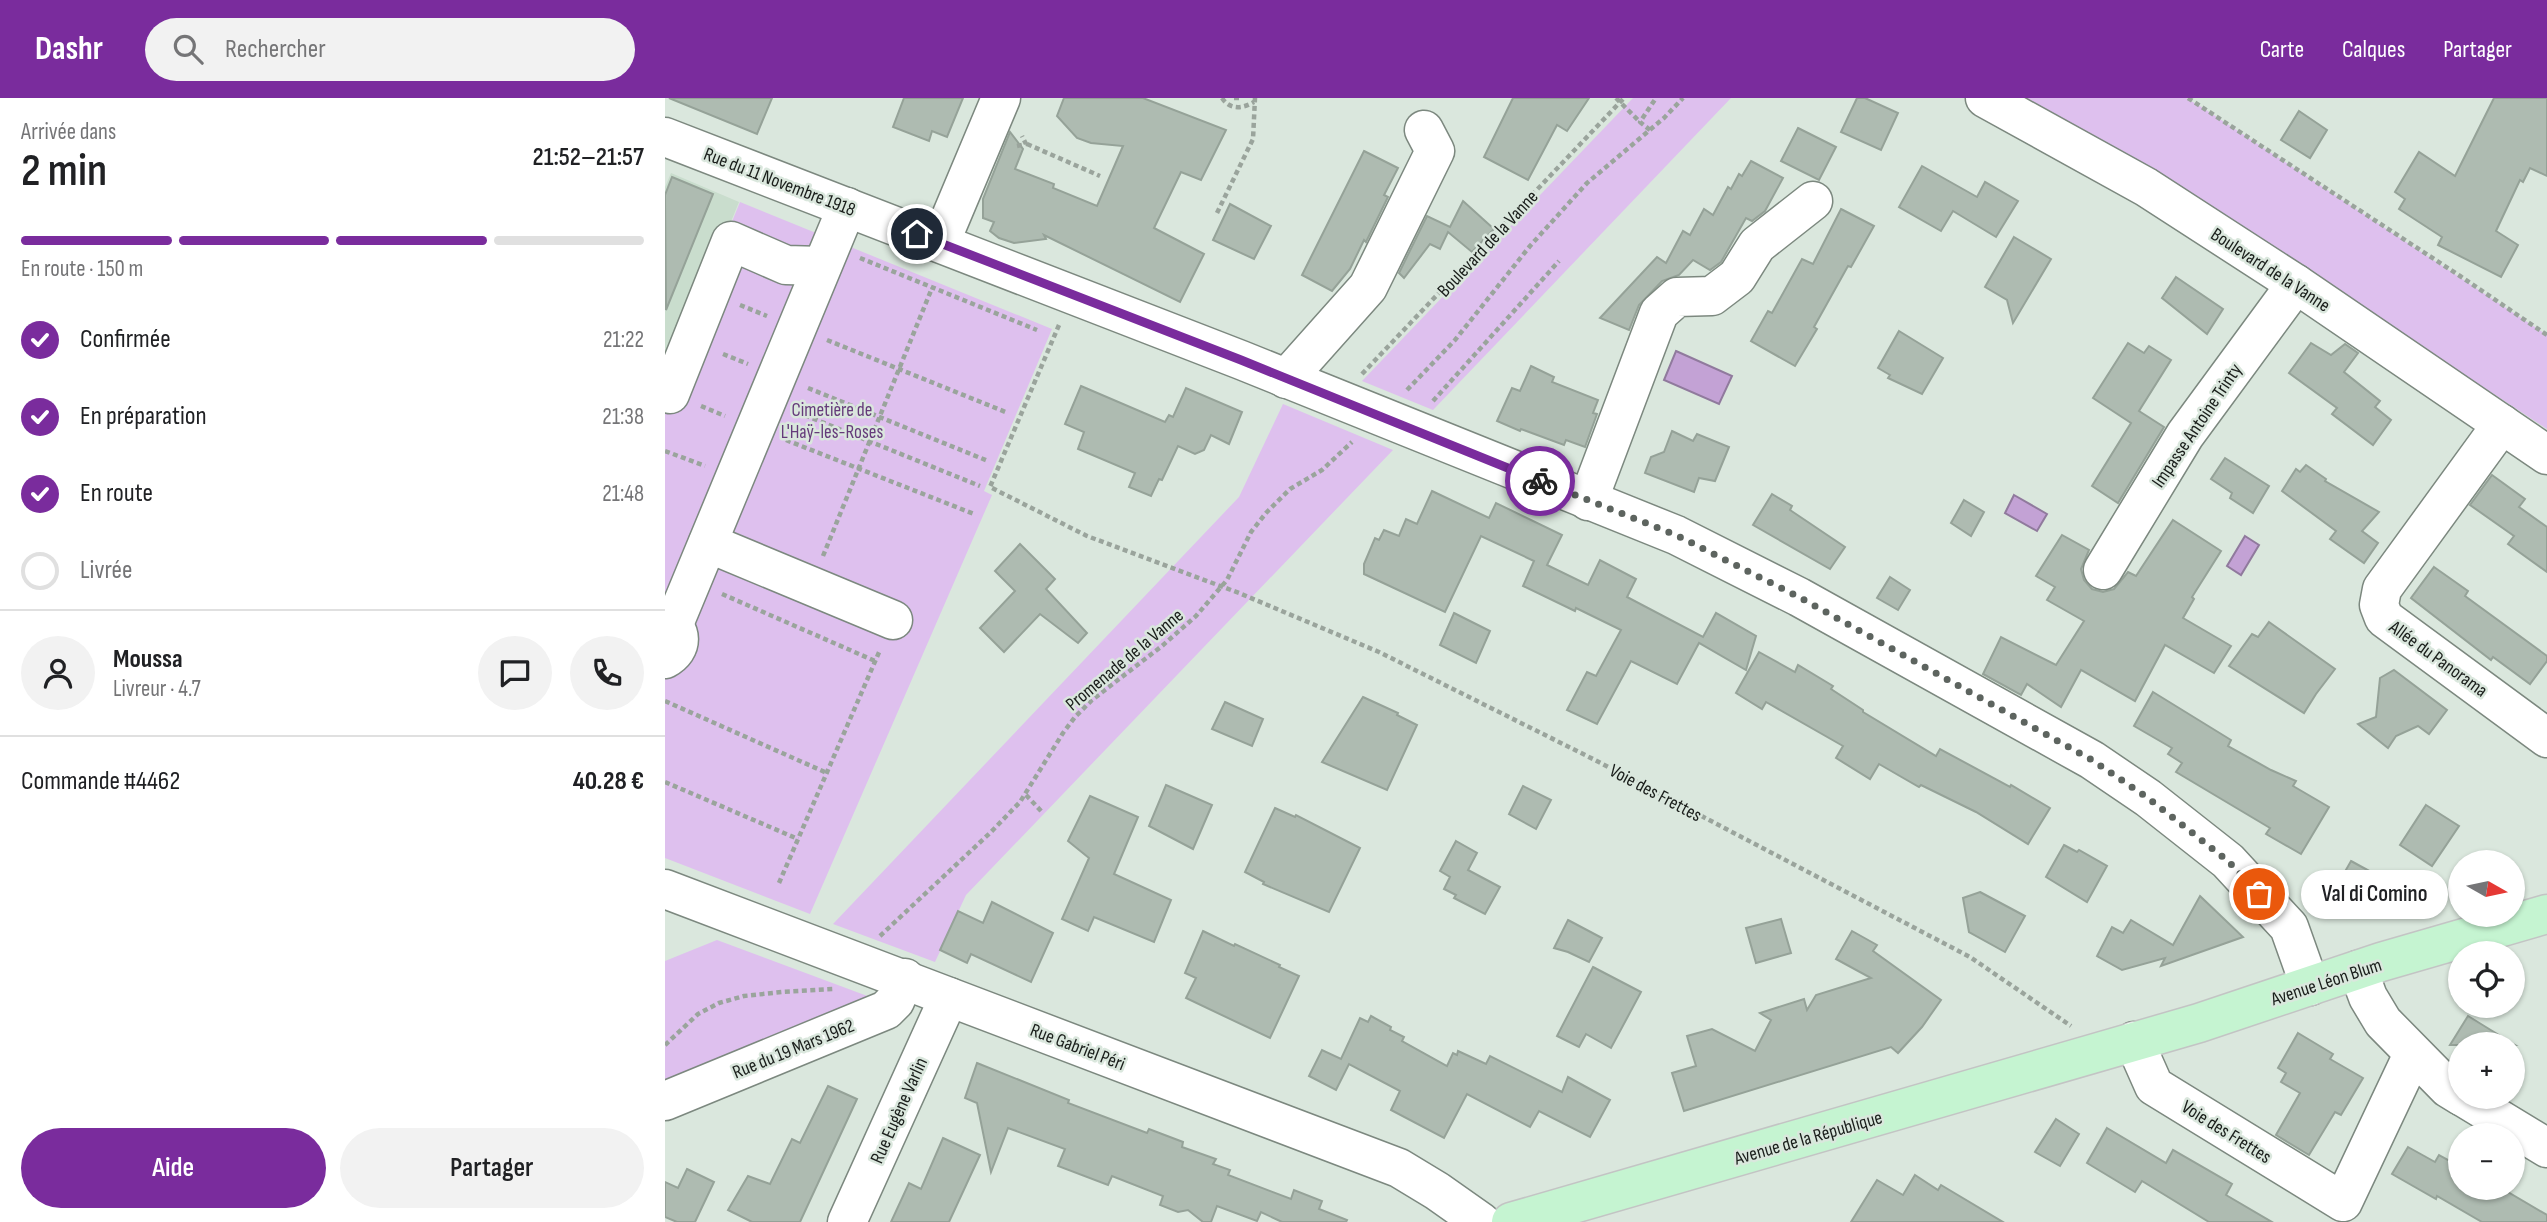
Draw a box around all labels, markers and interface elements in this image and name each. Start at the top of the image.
search box [145,18,635,81]
text: Dashr [35,29,103,69]
icon: search [169,30,207,68]
text: Rechercher [225,34,326,65]
text: Carte [2260,35,2304,64]
text: Calques [2342,35,2405,64]
text: Partager [2443,35,2512,64]
text: Arrivée dans [21,118,116,146]
text: 21:52–21:57 [533,142,644,173]
street label: Rue du 11 Novembre 1918 [700,143,859,222]
text: 2 min [21,144,107,199]
street label: Boulevard de la Vanne [1433,186,1543,302]
pin [887,204,947,264]
icon: home [898,215,936,253]
street label: Boulevard de la Vanne [2206,223,2334,317]
text: En route · 150 m [21,255,143,283]
icon: check [21,321,59,359]
text: Confirmée [80,324,171,355]
text: 21:22 [603,326,644,354]
street label: Impasse Antoine Trinty [2147,359,2248,492]
icon: check [21,398,59,436]
park label: Cimetière de L'Haÿ-les-Roses [781,399,883,444]
text: En préparation [80,401,207,432]
text: 21:38 [602,403,644,431]
courier [1505,446,1575,516]
icon: bike [1521,462,1559,500]
icon: check [21,475,59,513]
text: En route [80,478,153,509]
text: 21:48 [602,480,644,508]
text: Livrée [80,555,132,586]
street label: Promenade de la Vanne [1061,604,1188,716]
street label: Allée du Panorama [2384,615,2492,703]
button: person [21,636,95,710]
button: chat [478,636,552,710]
button: phone [570,636,644,710]
text: Moussa [113,644,183,675]
text: Livreur · 4.7 [113,675,201,703]
street label: Voie des Frettes [1605,759,1706,827]
text: Commande #4462 [21,766,180,797]
text: 40.28 € [573,766,644,797]
north arrow [2448,850,2525,928]
map controls [2448,850,2525,1200]
pin [2229,864,2289,924]
callout: Val di Comino [2301,870,2448,918]
icon: bag [2240,875,2278,913]
text: Val di Comino [2322,880,2427,908]
button: locate [2448,941,2525,1018]
street label: Avenue Léon Blum [2267,954,2385,1011]
street label: Rue du 19 Mars 1962 [729,1014,858,1084]
street label: Rue Gabriel Péri [1027,1019,1128,1076]
button: + [2448,1032,2525,1109]
street label: Rue Eugène Varlin [866,1054,933,1167]
street label: Voie des Frettes [2177,1096,2275,1169]
street label: Avenue de la République [1731,1106,1885,1171]
button: − [2448,1123,2525,1200]
button: Aide [21,1128,326,1208]
button: Partager [340,1128,644,1208]

